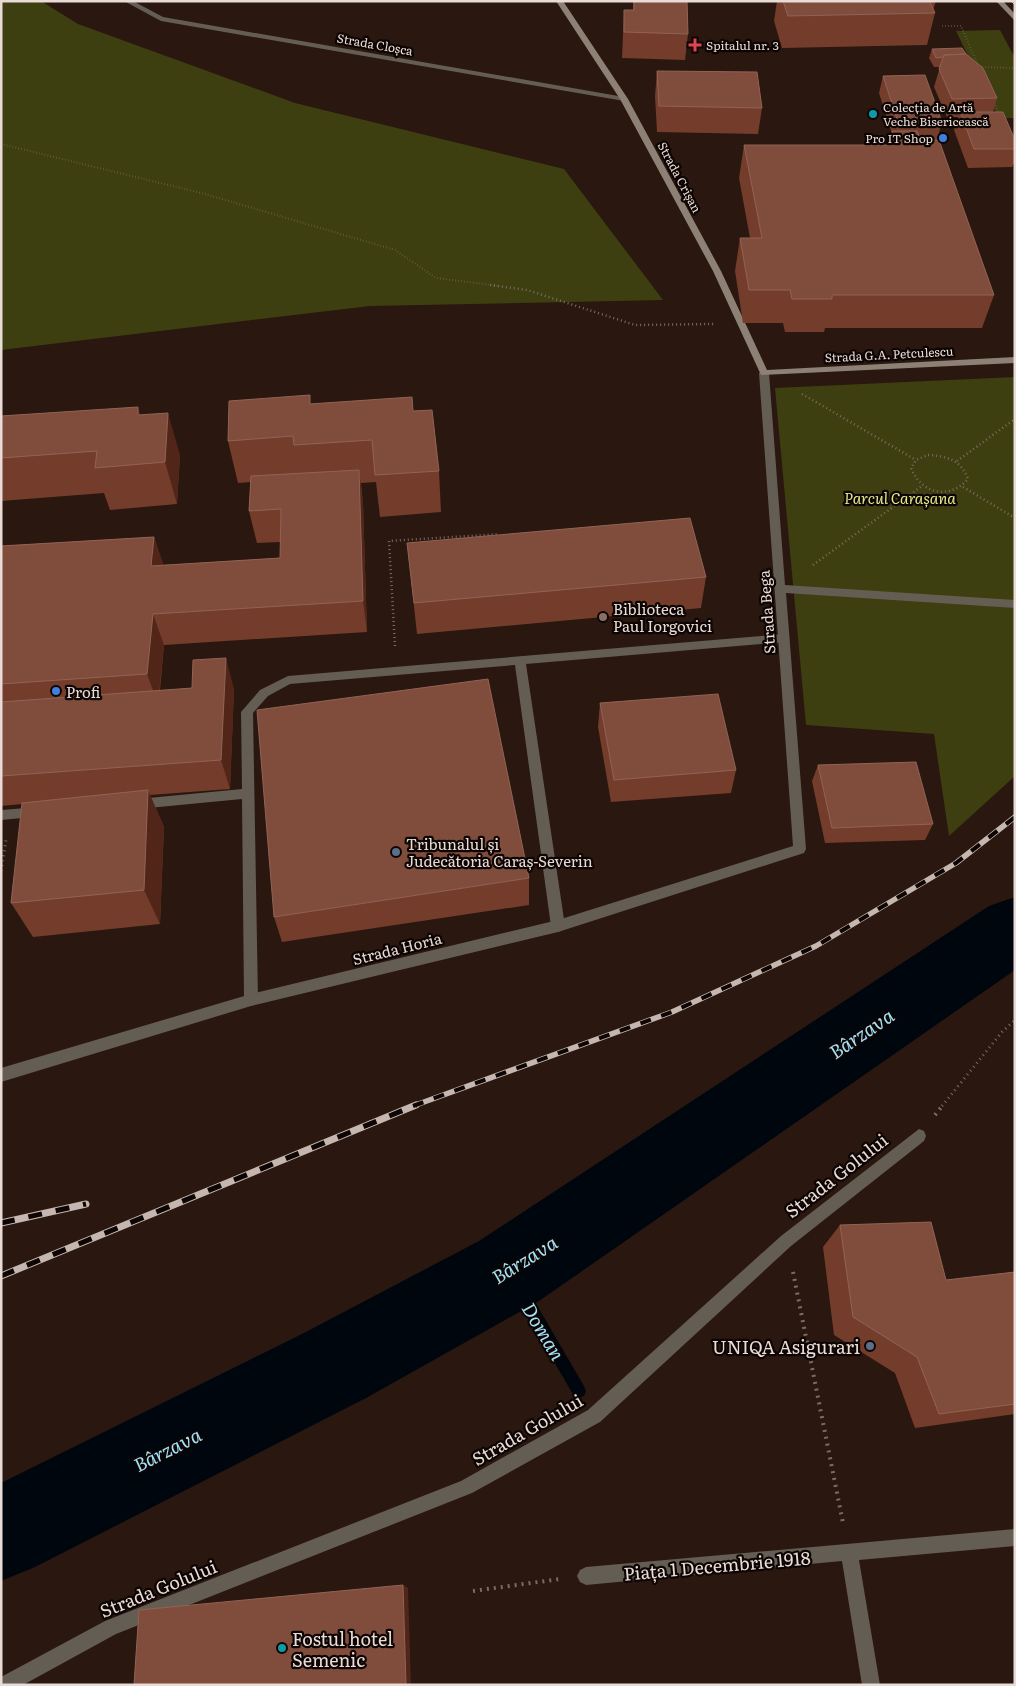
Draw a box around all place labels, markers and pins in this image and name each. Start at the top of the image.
place label: Spitalul nr. 3 [706,36,779,54]
marker: Spitalul nr. 3 [688,38,702,52]
place label: Colecția de Artă Veche Bisericească [883,98,989,130]
marker: Colecția de Artă Veche Bisericească [867,108,879,120]
place label: Pro IT Shop [865,129,933,147]
marker: Pro IT Shop [937,132,949,144]
place label: Biblioteca Paul Iorgovici [613,597,712,637]
marker: Biblioteca Paul Iorgovici [597,611,609,623]
place label: Profi [66,680,101,703]
marker: Profi [50,685,62,697]
place label: Tribunalul și Judecătoria Caraș-Severin [406,832,593,872]
marker: Tribunalul și Judecătoria Caraș-Severin [390,846,402,858]
place label: UNIQA Asigurari [712,1333,860,1360]
marker: UNIQA Asigurari [864,1340,876,1352]
place label: Fostul hotel Semenic [292,1625,393,1673]
marker: Fostul hotel Semenic [276,1642,288,1654]

